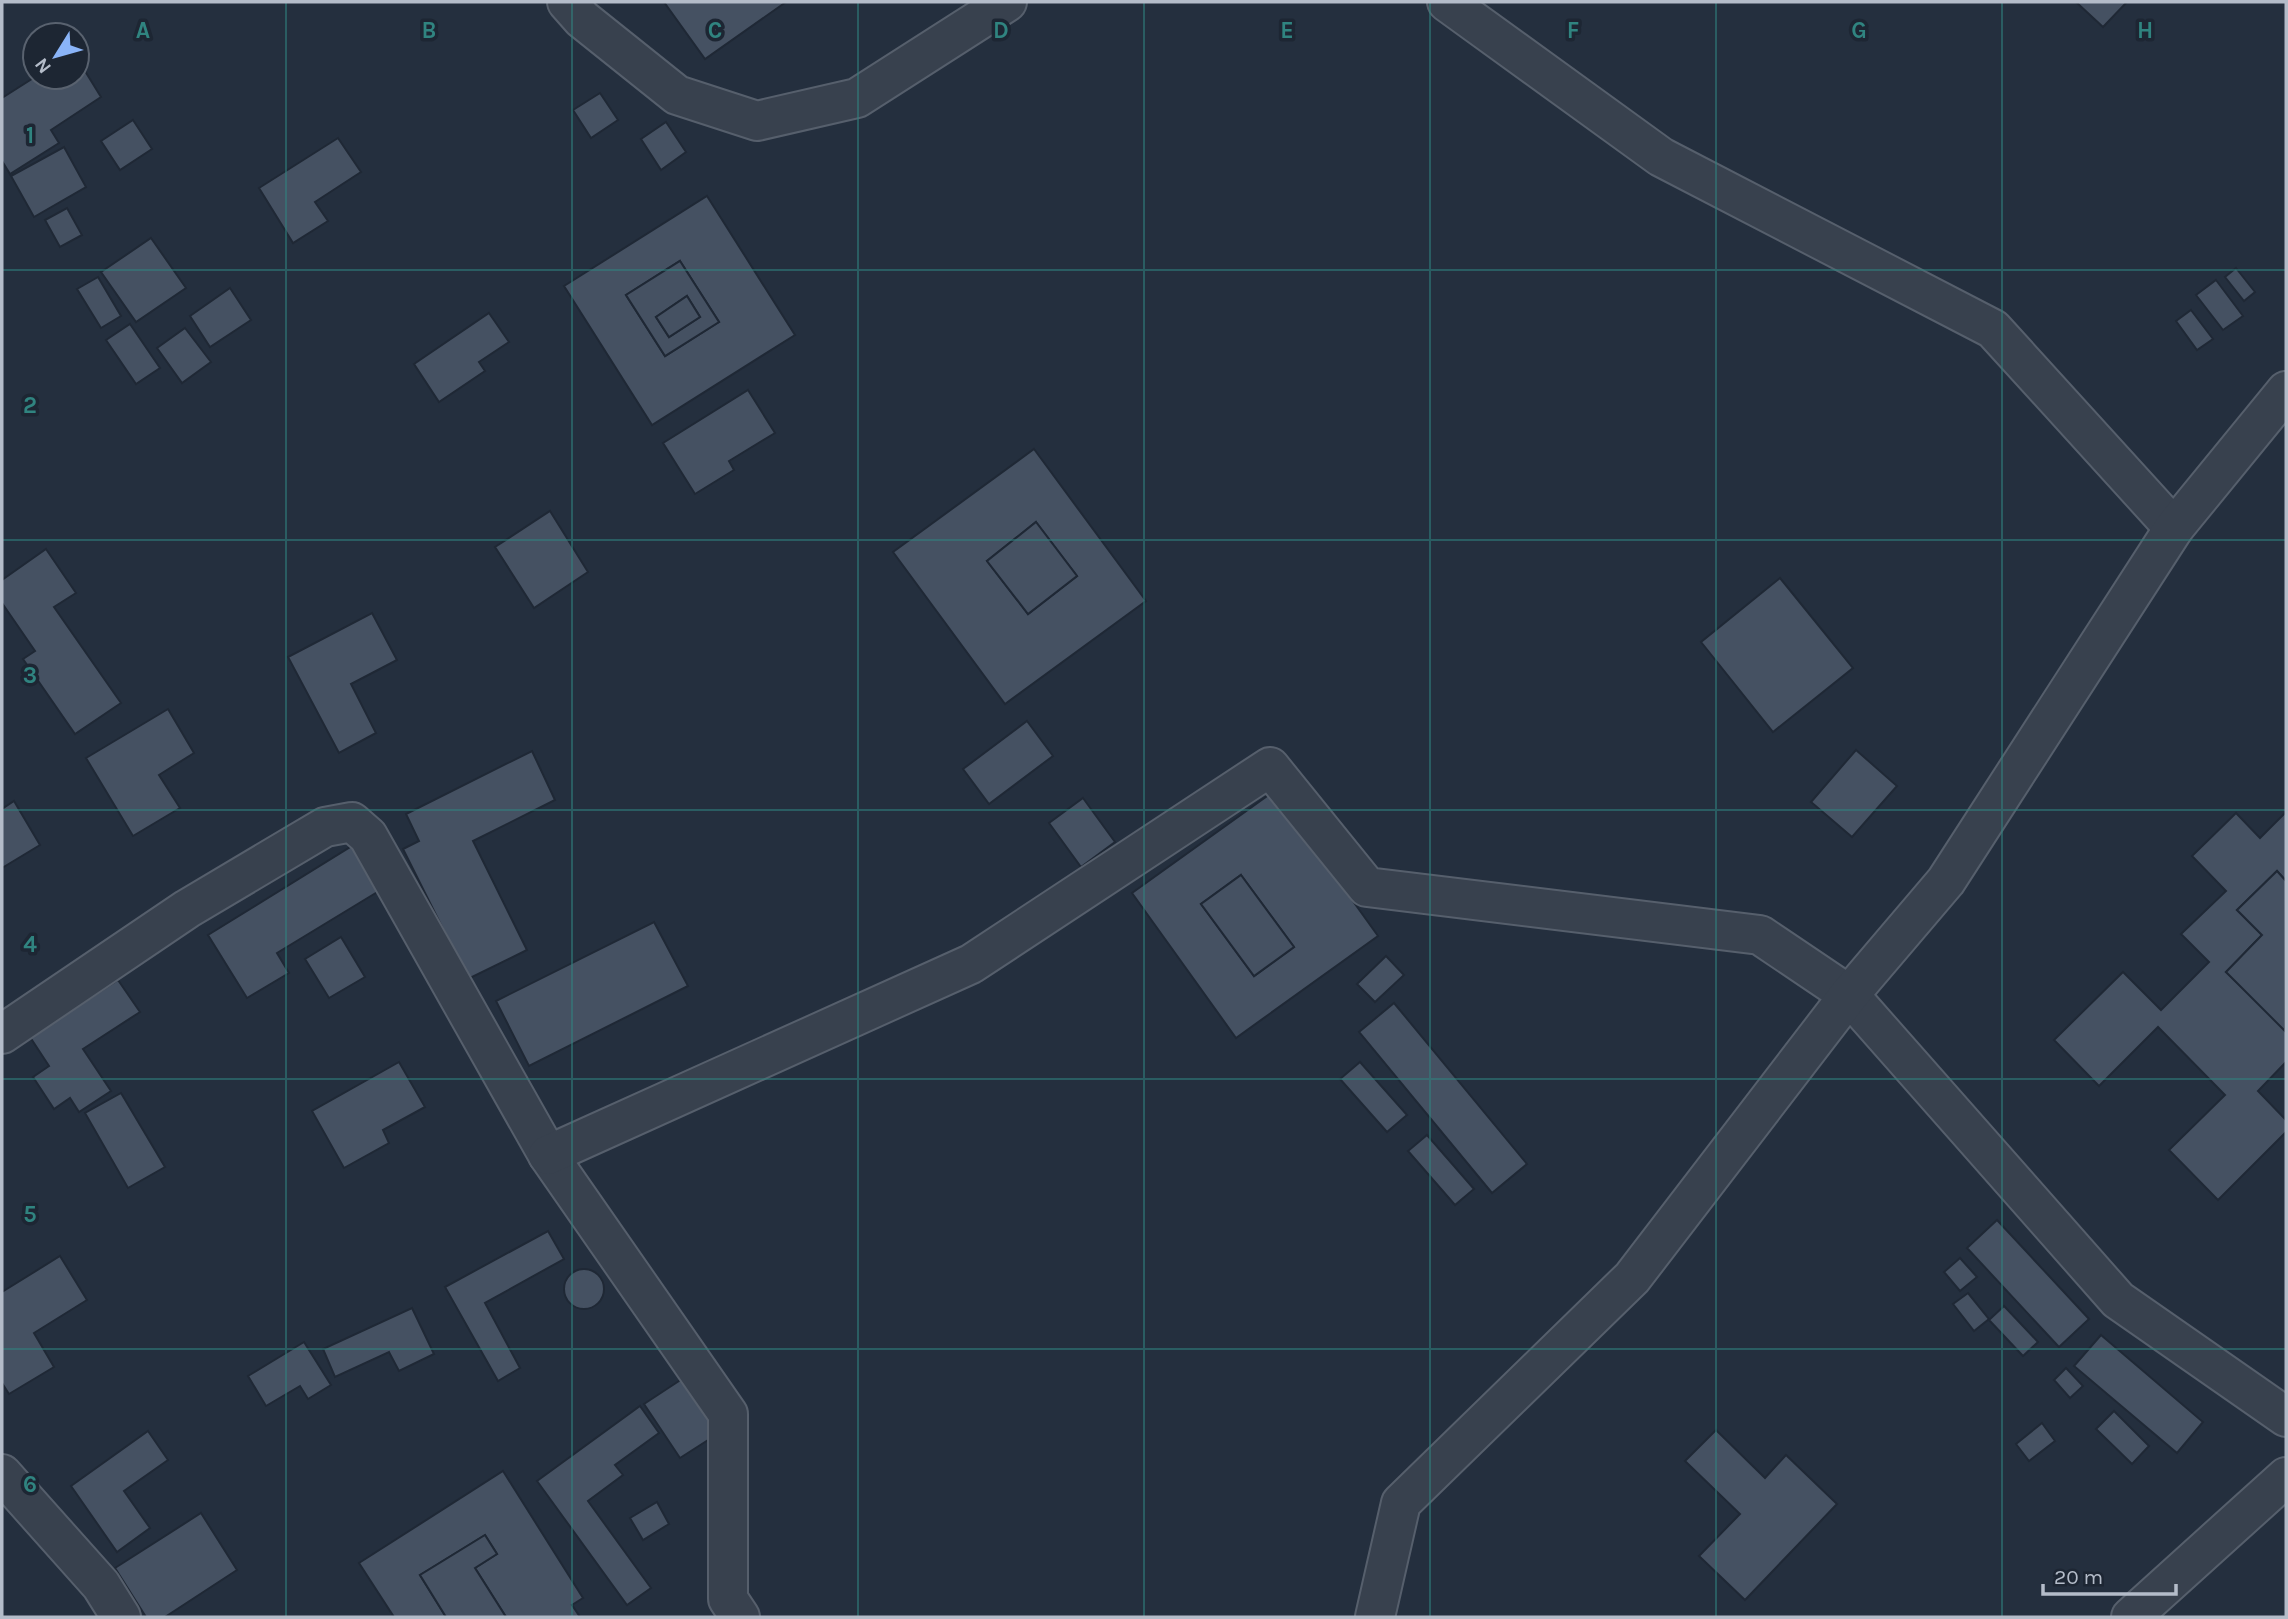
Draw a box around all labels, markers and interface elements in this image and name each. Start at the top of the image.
text: A [136,17,150,44]
text: B [422,17,436,44]
text: C [708,17,722,44]
text: D [993,17,1009,44]
text: E [1280,17,1294,44]
text: F [1567,17,1579,44]
text: G [1851,17,1867,44]
text: H [2137,17,2153,44]
north arrow [21,21,91,91]
text: N [30,54,56,78]
text: 1 [26,122,34,149]
text: 2 [23,392,37,419]
text: 3 [23,662,37,689]
text: 4 [23,931,37,958]
text: 5 [23,1201,37,1228]
text: 6 [23,1471,37,1498]
scale bar [2043,1552,2176,1596]
text: 20 m [2054,1565,2103,1589]

